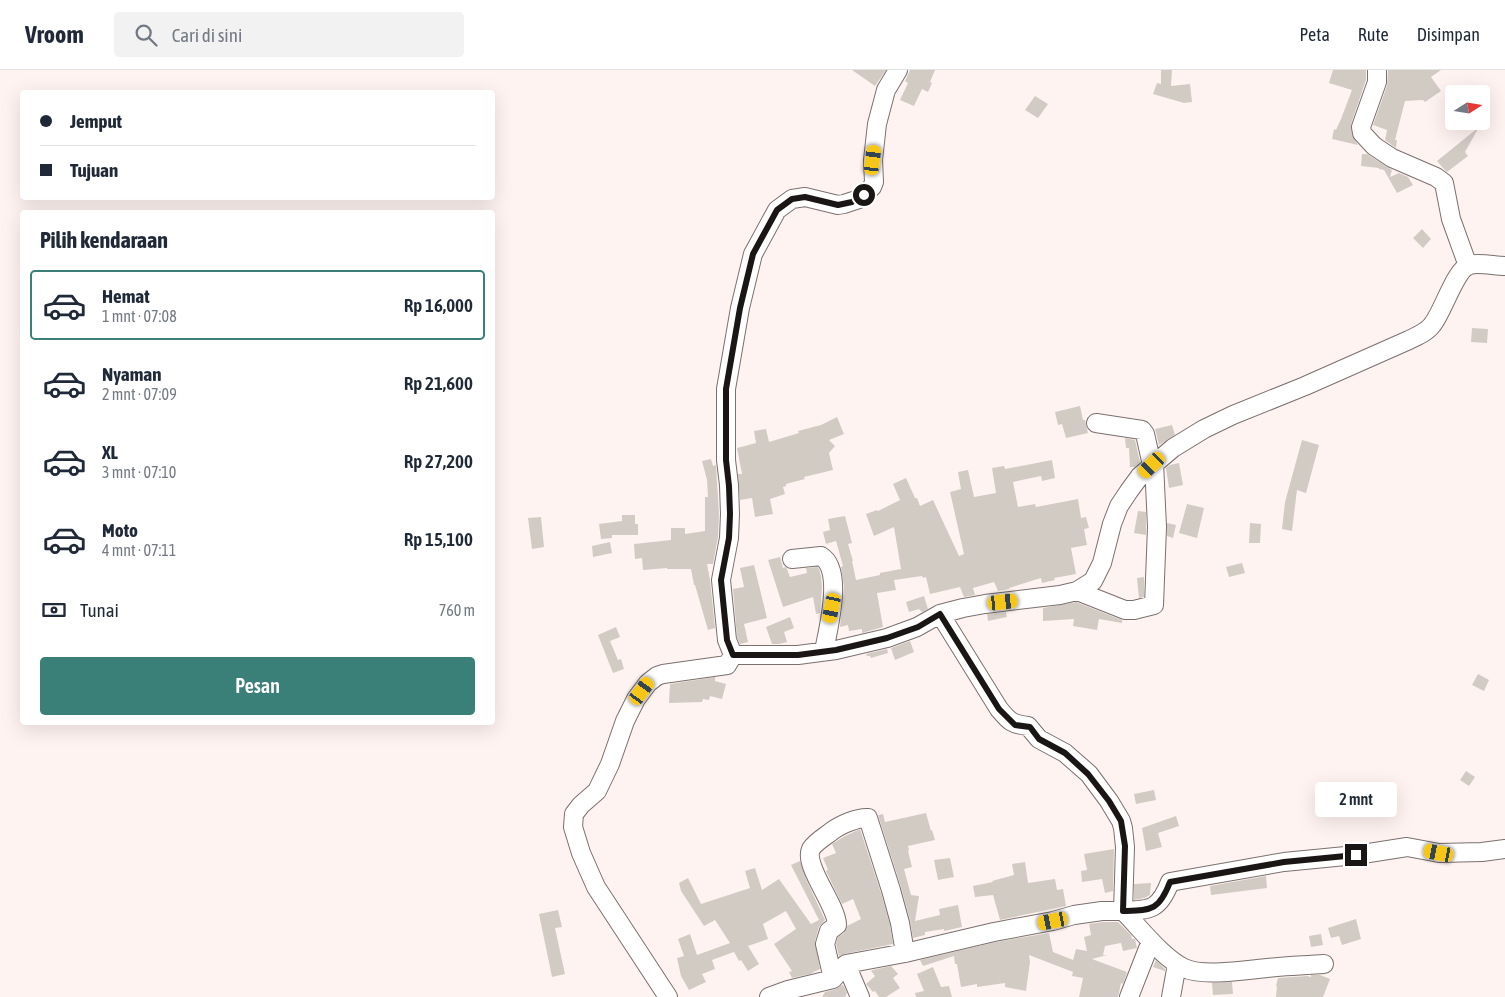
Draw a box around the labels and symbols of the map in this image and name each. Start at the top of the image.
north arrow [1445,85,1490,130]
car [863,144,882,176]
route start [853,184,875,206]
car [1136,449,1168,481]
car [821,592,842,624]
car [987,593,1018,611]
car [627,674,656,708]
callout: 2 mnt [1315,782,1397,818]
car [1422,843,1455,863]
route end [1345,844,1367,866]
car [1036,911,1069,931]

